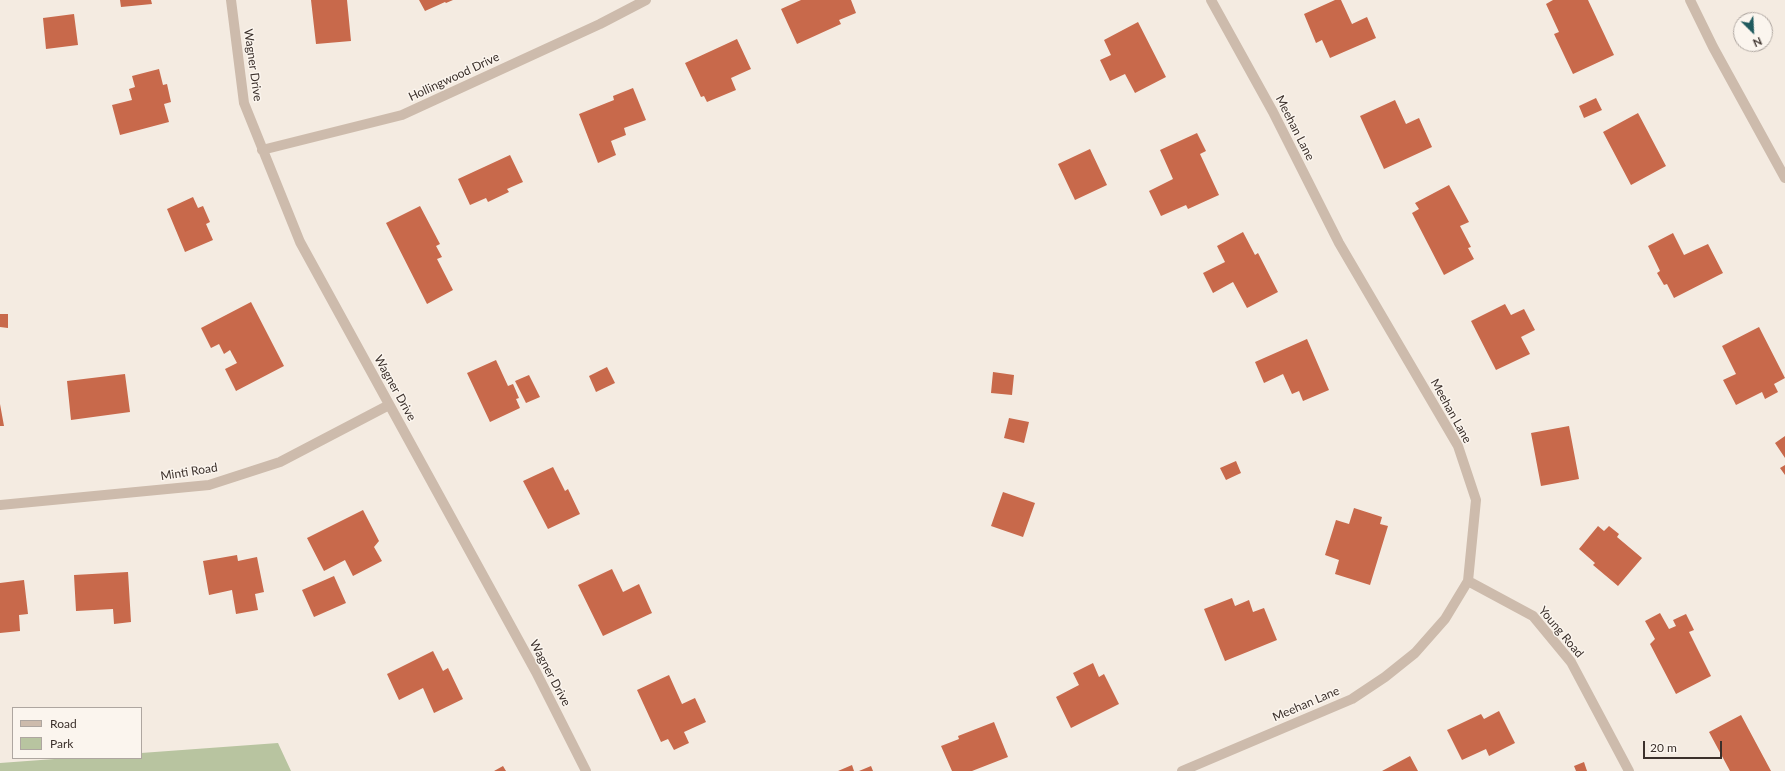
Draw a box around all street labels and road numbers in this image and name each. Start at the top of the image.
street label: Wagner Drive [241,28,265,102]
street label: Hollingwood Drive [406,50,502,104]
street label: Meehan Lane [1272,93,1318,163]
street label: Wagner Drive [371,353,419,423]
street label: Meehan Lane [1427,376,1475,446]
street label: Minti Road [159,460,219,484]
street label: Young Road [1535,604,1587,660]
street label: Wagner Drive [526,637,574,709]
street label: Meehan Lane [1270,683,1342,725]

